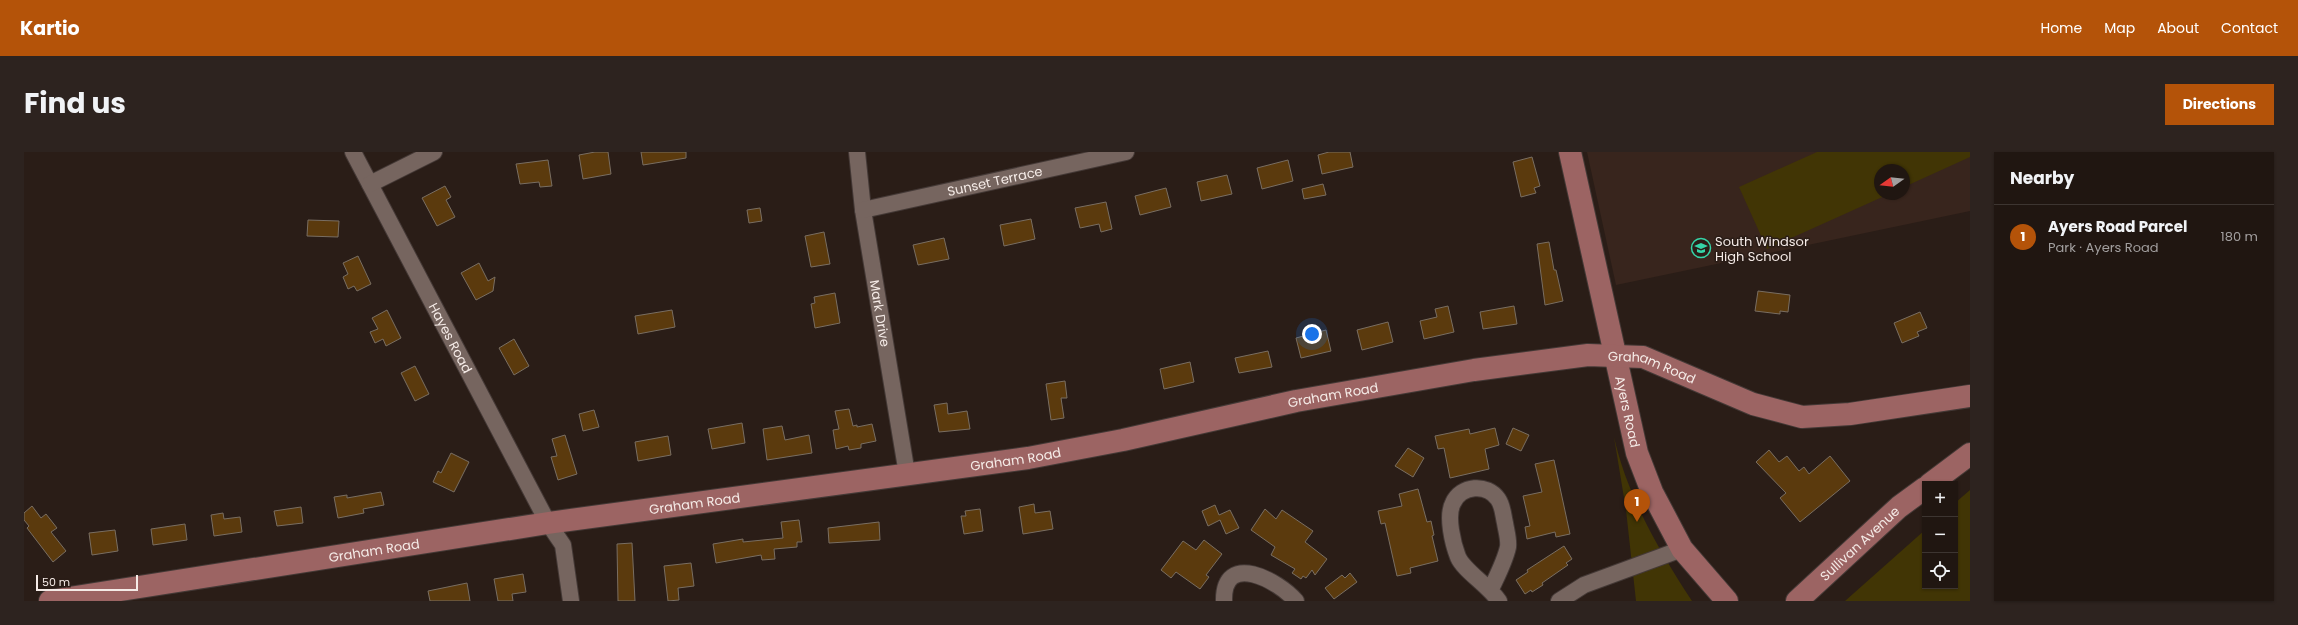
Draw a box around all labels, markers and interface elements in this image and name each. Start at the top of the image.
text: Kartio [20,15,80,42]
text: Home [2040,18,2082,38]
text: Map [2104,18,2135,38]
text: About [2157,18,2199,38]
text: Contact [2221,18,2278,38]
text: Find us [24,84,126,123]
button: Directions [2165,84,2274,125]
street label: Sunset Terrace [945,161,1044,201]
north arrow [1874,164,1910,200]
text: Nearby [2010,166,2074,190]
text: Ayers Road Parcel [2048,216,2187,237]
text: 1 [2021,227,2025,246]
text: 180 m [2221,227,2258,246]
place label: South Windsor High School [1715,232,1809,266]
school or university icon: South Windsor High School [1690,237,1712,259]
text: Park · Ayers Road [2048,238,2159,257]
street label: Mark Drive [865,278,895,348]
street label: Hayes Road [424,299,477,377]
your location [1302,324,1322,344]
street label: Graham Road [1608,346,1699,388]
street label: Ayers Road [1611,374,1645,449]
street label: Graham Road [1286,377,1380,412]
street label: Graham Road [969,442,1063,475]
map controls [1922,481,1958,589]
button: + [1922,481,1958,517]
street label: Graham Road [648,488,741,519]
pin: 1 [1624,489,1650,522]
street label: Sullivan Avenue [1815,502,1904,585]
button: − [1922,517,1958,553]
street label: Graham Road [327,534,421,567]
button: locate [1922,553,1958,589]
scale bar [36,573,138,592]
text: 50 m [42,574,70,590]

